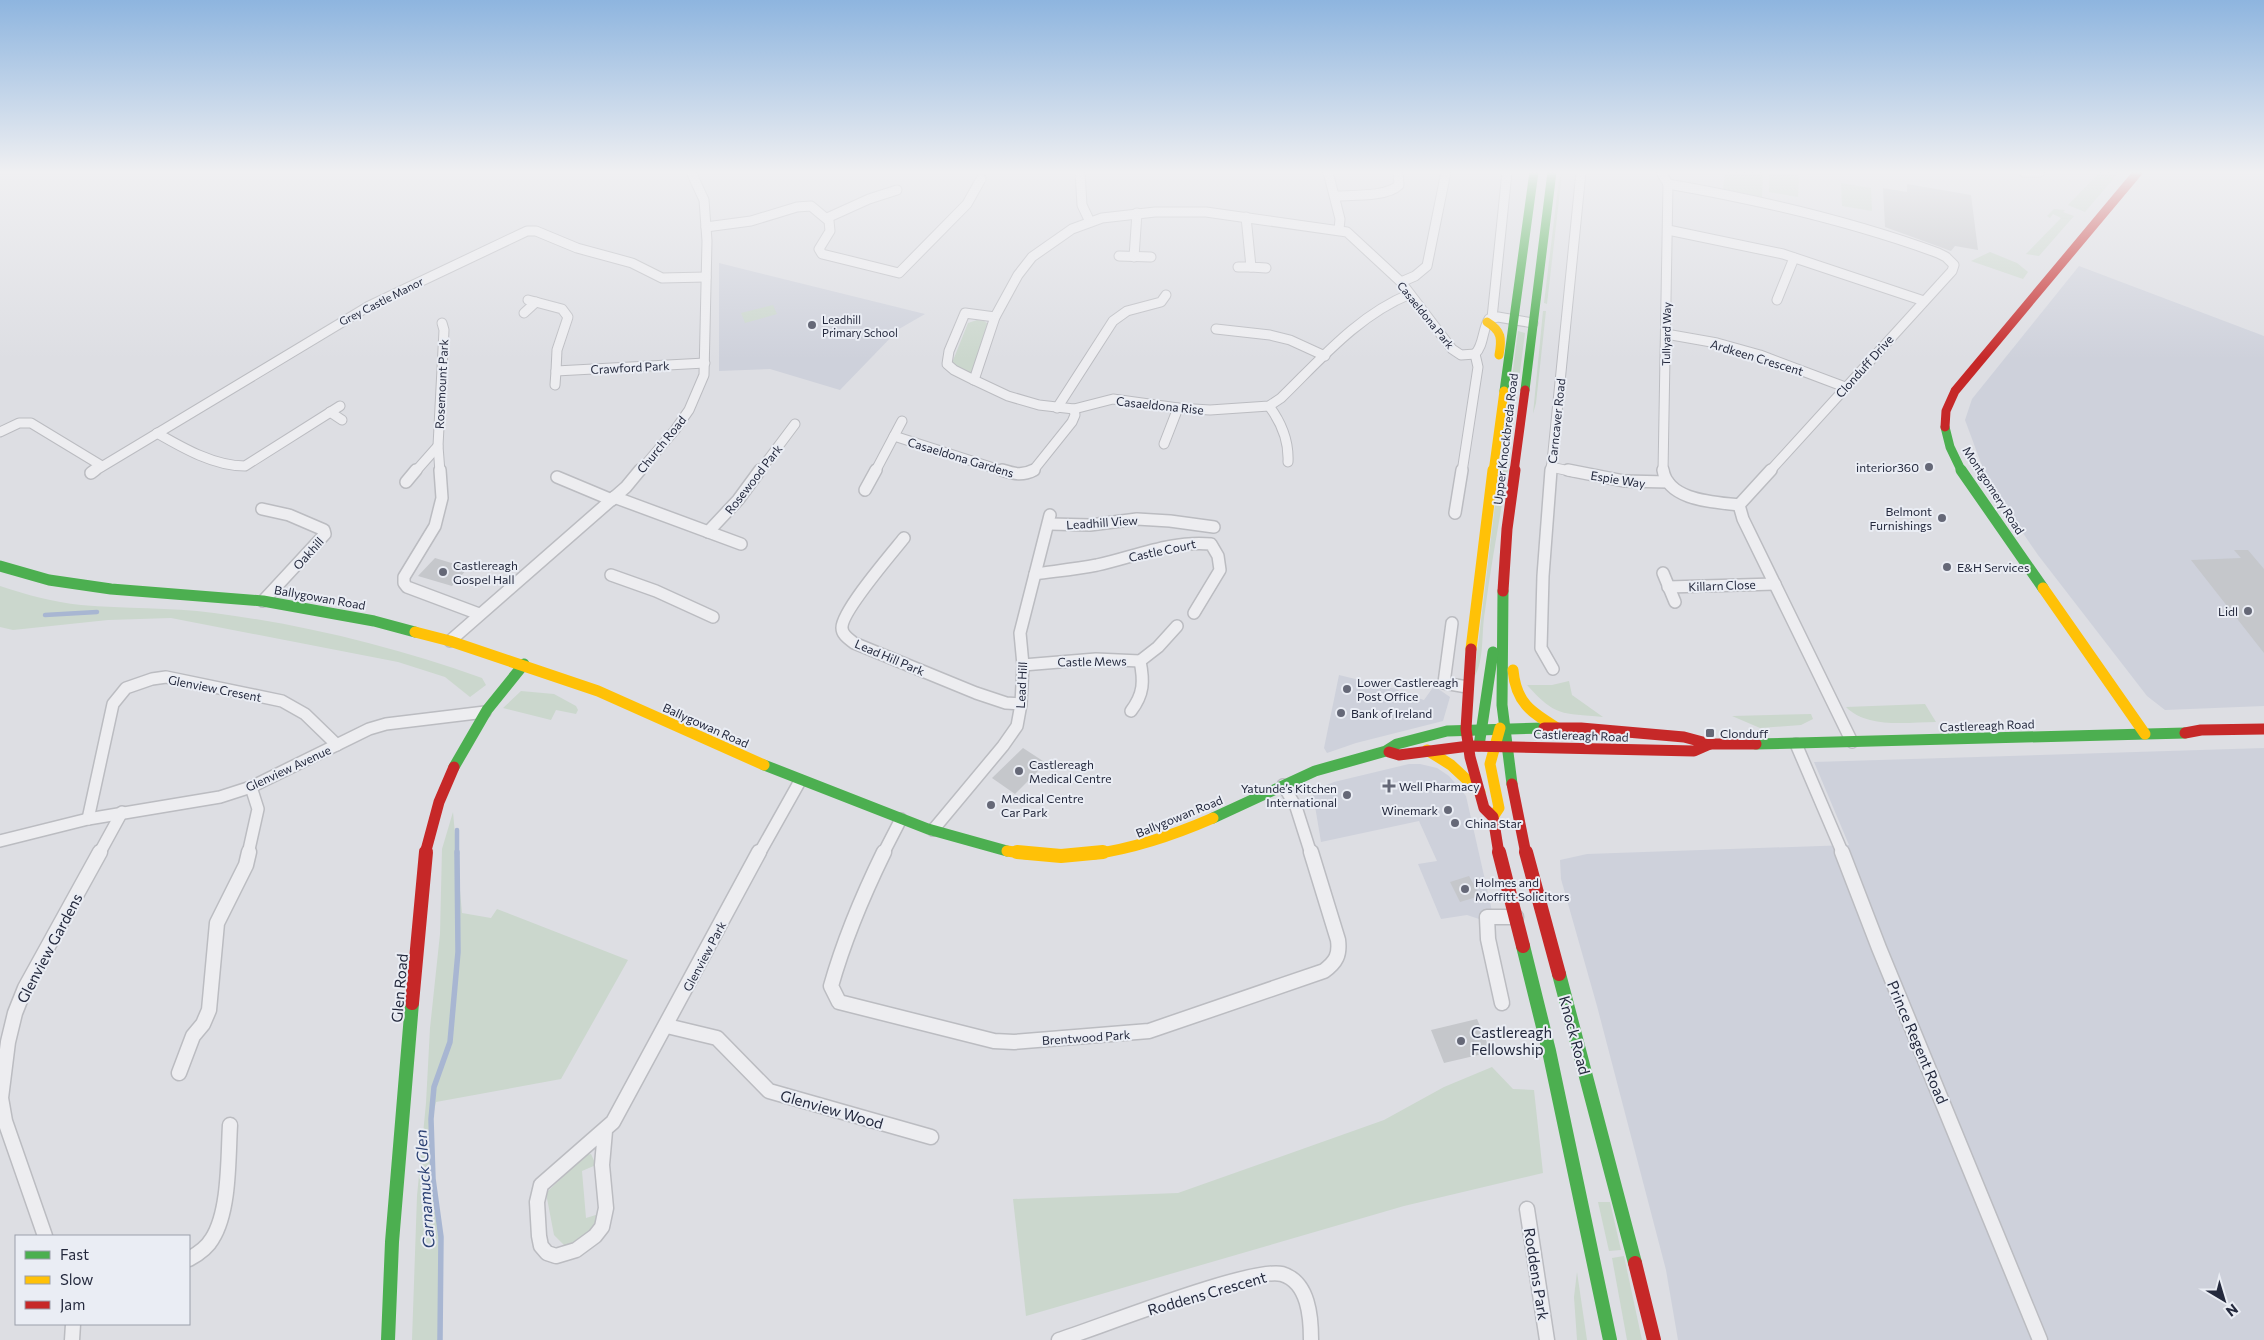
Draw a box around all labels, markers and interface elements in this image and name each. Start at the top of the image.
street label: Grey Castle Manor [337,274,426,328]
street label: Casaeldona Park [1395,279,1457,351]
street label: Tullyard Way [1659,302,1673,366]
place label: Leadhill Primary School [822,313,898,339]
marker: Leadhill Primary School [806,319,818,331]
street label: Clonduff Drive [1832,332,1896,400]
street label: Ardkeen Crescent [1709,336,1805,378]
street label: Rosemount Park [432,338,450,429]
street label: Crawford Park [590,358,670,376]
street label: Upper Knockbreda Road [1490,372,1520,506]
street label: Carncaver Road [1545,378,1567,464]
street label: Casaeldona Rise [1115,393,1205,417]
street label: Church Road [634,413,688,475]
street label: Casaeldona Gardens [906,434,1016,480]
street label: Rosewood Park [722,441,785,517]
street label: Montgomery Road [1960,443,2028,537]
place label: interior360 [1856,460,1919,474]
marker: interior360 [1923,461,1935,473]
street label: Espie Way [1590,468,1646,490]
place label: Belmont Furnishings [1870,504,1932,532]
street label: Leadhill View [1066,512,1139,531]
marker: Belmont Furnishings [1936,512,1948,524]
street label: Oakhill [290,534,326,572]
street label: Castle Court [1127,536,1197,564]
place label: Castlereagh Gospel Hall [453,558,518,586]
place label: E&H Services [1957,560,2029,574]
marker: E&H Services [1941,561,1953,573]
marker: Castlereagh Gospel Hall [437,566,449,578]
street label: Killarn Close [1688,577,1756,593]
street label: Ballygowan Road [273,582,367,612]
place label: Lidl [2218,604,2238,618]
marker: Lidl [2242,605,2254,617]
street label: Lead Hill Park [853,636,927,678]
street label: Castle Mews [1057,653,1127,669]
street label: Lead Hill [1013,661,1029,709]
street label: Glenview Cresent [167,672,263,704]
place label: Lower Castlereagh Post Office [1357,675,1458,703]
marker: Lower Castlereagh Post Office [1341,683,1353,695]
street label: Ballygowan Road [661,700,751,750]
place label: Bank of Ireland [1351,706,1432,720]
marker: Bank of Ireland [1335,707,1347,719]
street label: Castlereagh Road [1939,716,2035,734]
street label: Castlereagh Road [1533,726,1629,744]
place label: Clonduff [1720,726,1769,740]
marker: Clonduff [1704,727,1716,739]
street label: Glenview Avenue [243,742,333,794]
place label: Castlereagh Medical Centre [1029,757,1112,785]
marker: Castlereagh Medical Centre [1013,765,1025,777]
place label: Well Pharmacy [1399,779,1480,793]
marker: Well Pharmacy [1383,780,1395,792]
place label: Yatunde’s Kitchen International [1241,781,1337,809]
marker: Yatunde’s Kitchen International [1341,789,1353,801]
place label: Medical Centre Car Park [1001,791,1084,819]
street label: Ballygowan Road [1134,792,1225,840]
marker: Medical Centre Car Park [985,799,997,811]
place label: Winemark [1381,803,1438,817]
marker: Winemark [1442,804,1454,816]
place label: China Star [1465,816,1522,830]
marker: China Star [1449,817,1461,829]
place label: Holmes and Moffitt Solicitors [1475,875,1569,903]
marker: Holmes and Moffitt Solicitors [1459,883,1471,895]
street label: Glenview Gardens [12,890,86,1006]
street label: Glenview Park [680,918,729,993]
street label: Glen Road [387,953,411,1023]
street label: Prince Regent Road [1884,978,1952,1106]
street label: Knock Road [1556,994,1594,1076]
place label: Castlereagh Fellowship [1471,1023,1552,1058]
street label: Brentwood Park [1041,1027,1131,1047]
marker: Castlereagh Fellowship [1455,1035,1467,1047]
street label: Glenview Wood [779,1086,885,1132]
water label: Carnamuck Glen [410,1129,438,1249]
street label: Roddens Park [1521,1226,1553,1322]
legend [15,1235,190,1325]
text: Fast [60,1245,89,1263]
street label: Roddens Crescent [1145,1267,1269,1319]
text: Slow [60,1270,93,1288]
north arrow [2199,1275,2249,1325]
text: Jam [60,1295,85,1313]
text: N [2223,1301,2242,1321]

